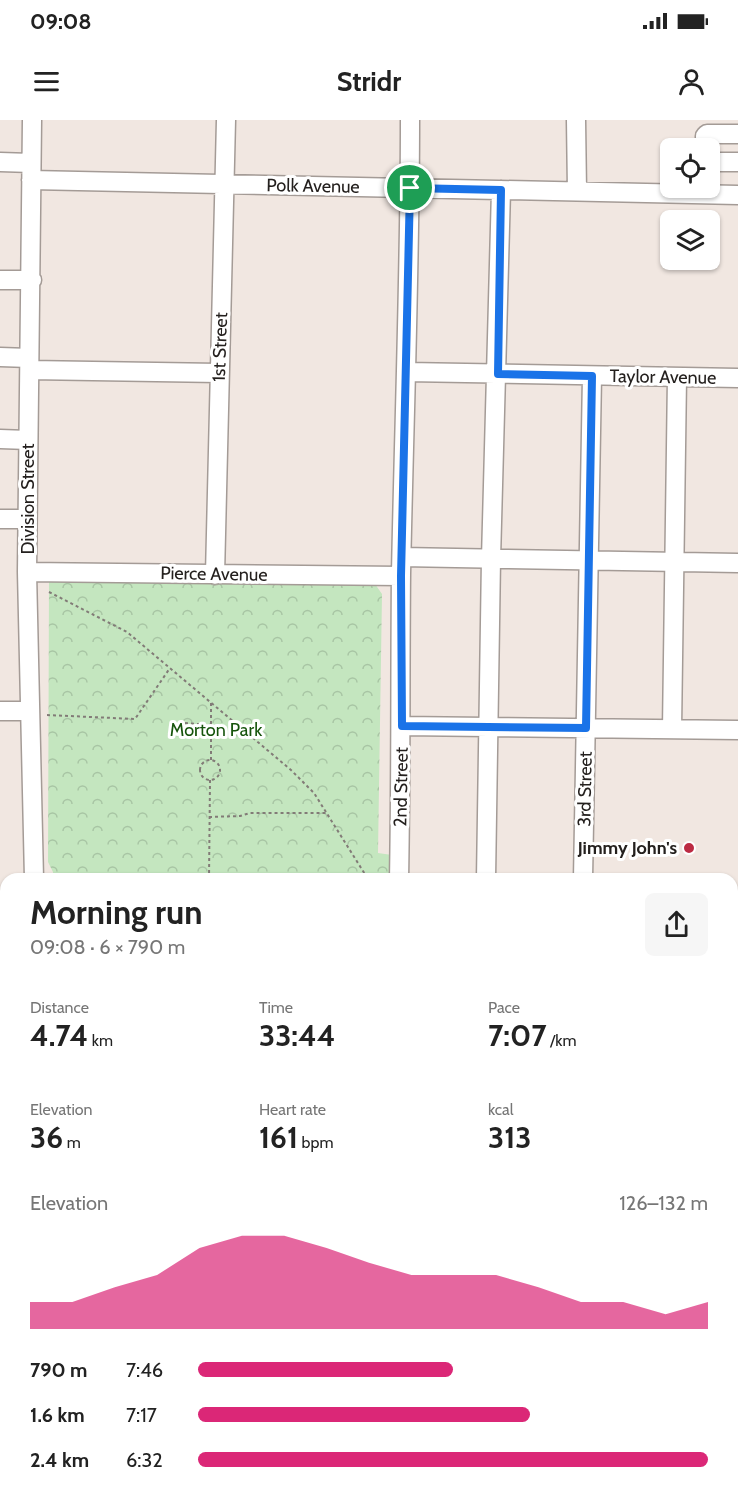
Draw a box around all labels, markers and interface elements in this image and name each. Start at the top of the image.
text: 09:08 [30,8,92,35]
icon: menu [30,65,63,98]
text: Stridr [337,65,401,98]
icon: person [675,65,708,98]
map controls [660,138,720,270]
button: locate [660,138,720,198]
pin [384,162,435,213]
icon: arrive [393,171,426,204]
street label: Polk Avenue [266,174,360,198]
button: layers [660,210,720,270]
street label: 1st Street [208,312,232,382]
street label: Taylor Avenue [609,365,717,389]
street label: Division Street [17,444,39,555]
street label: Pierce Avenue [160,562,268,586]
park label: Morton Park [170,719,263,741]
street label: 2nd Street [389,747,413,827]
street label: 3rd Street [573,751,597,827]
place label: Jimmy John's [577,837,677,859]
marker: Jimmy John's [682,841,696,855]
text: Morning run [30,892,202,932]
button: share [645,893,708,956]
text: 09:08 · 6 × 790 m [30,935,185,959]
text: Distance [30,998,89,1017]
text: Time [259,998,293,1017]
text: Pace [488,998,520,1017]
text: 4.74 [30,1017,88,1054]
text: 33:44 [259,1017,335,1054]
text: 7:07 [488,1017,546,1054]
text: km [88,1031,113,1050]
text: /km [546,1031,576,1050]
text: Elevation [30,1100,93,1119]
text: Heart rate [259,1100,326,1119]
text: kcal [488,1100,514,1119]
text: 36 [30,1119,63,1156]
text: 161 [259,1119,298,1156]
text: 313 [488,1119,531,1156]
text: m [63,1133,81,1152]
text: bpm [298,1133,333,1152]
text: Elevation [30,1191,108,1215]
text: 126–132 m [619,1191,708,1215]
text: 790 m [30,1358,87,1382]
text: 7:46 [126,1358,163,1382]
text: 1.6 km [30,1403,85,1427]
text: 7:17 [126,1403,157,1427]
text: 2.4 km [30,1448,89,1472]
text: 6:32 [126,1448,163,1472]

